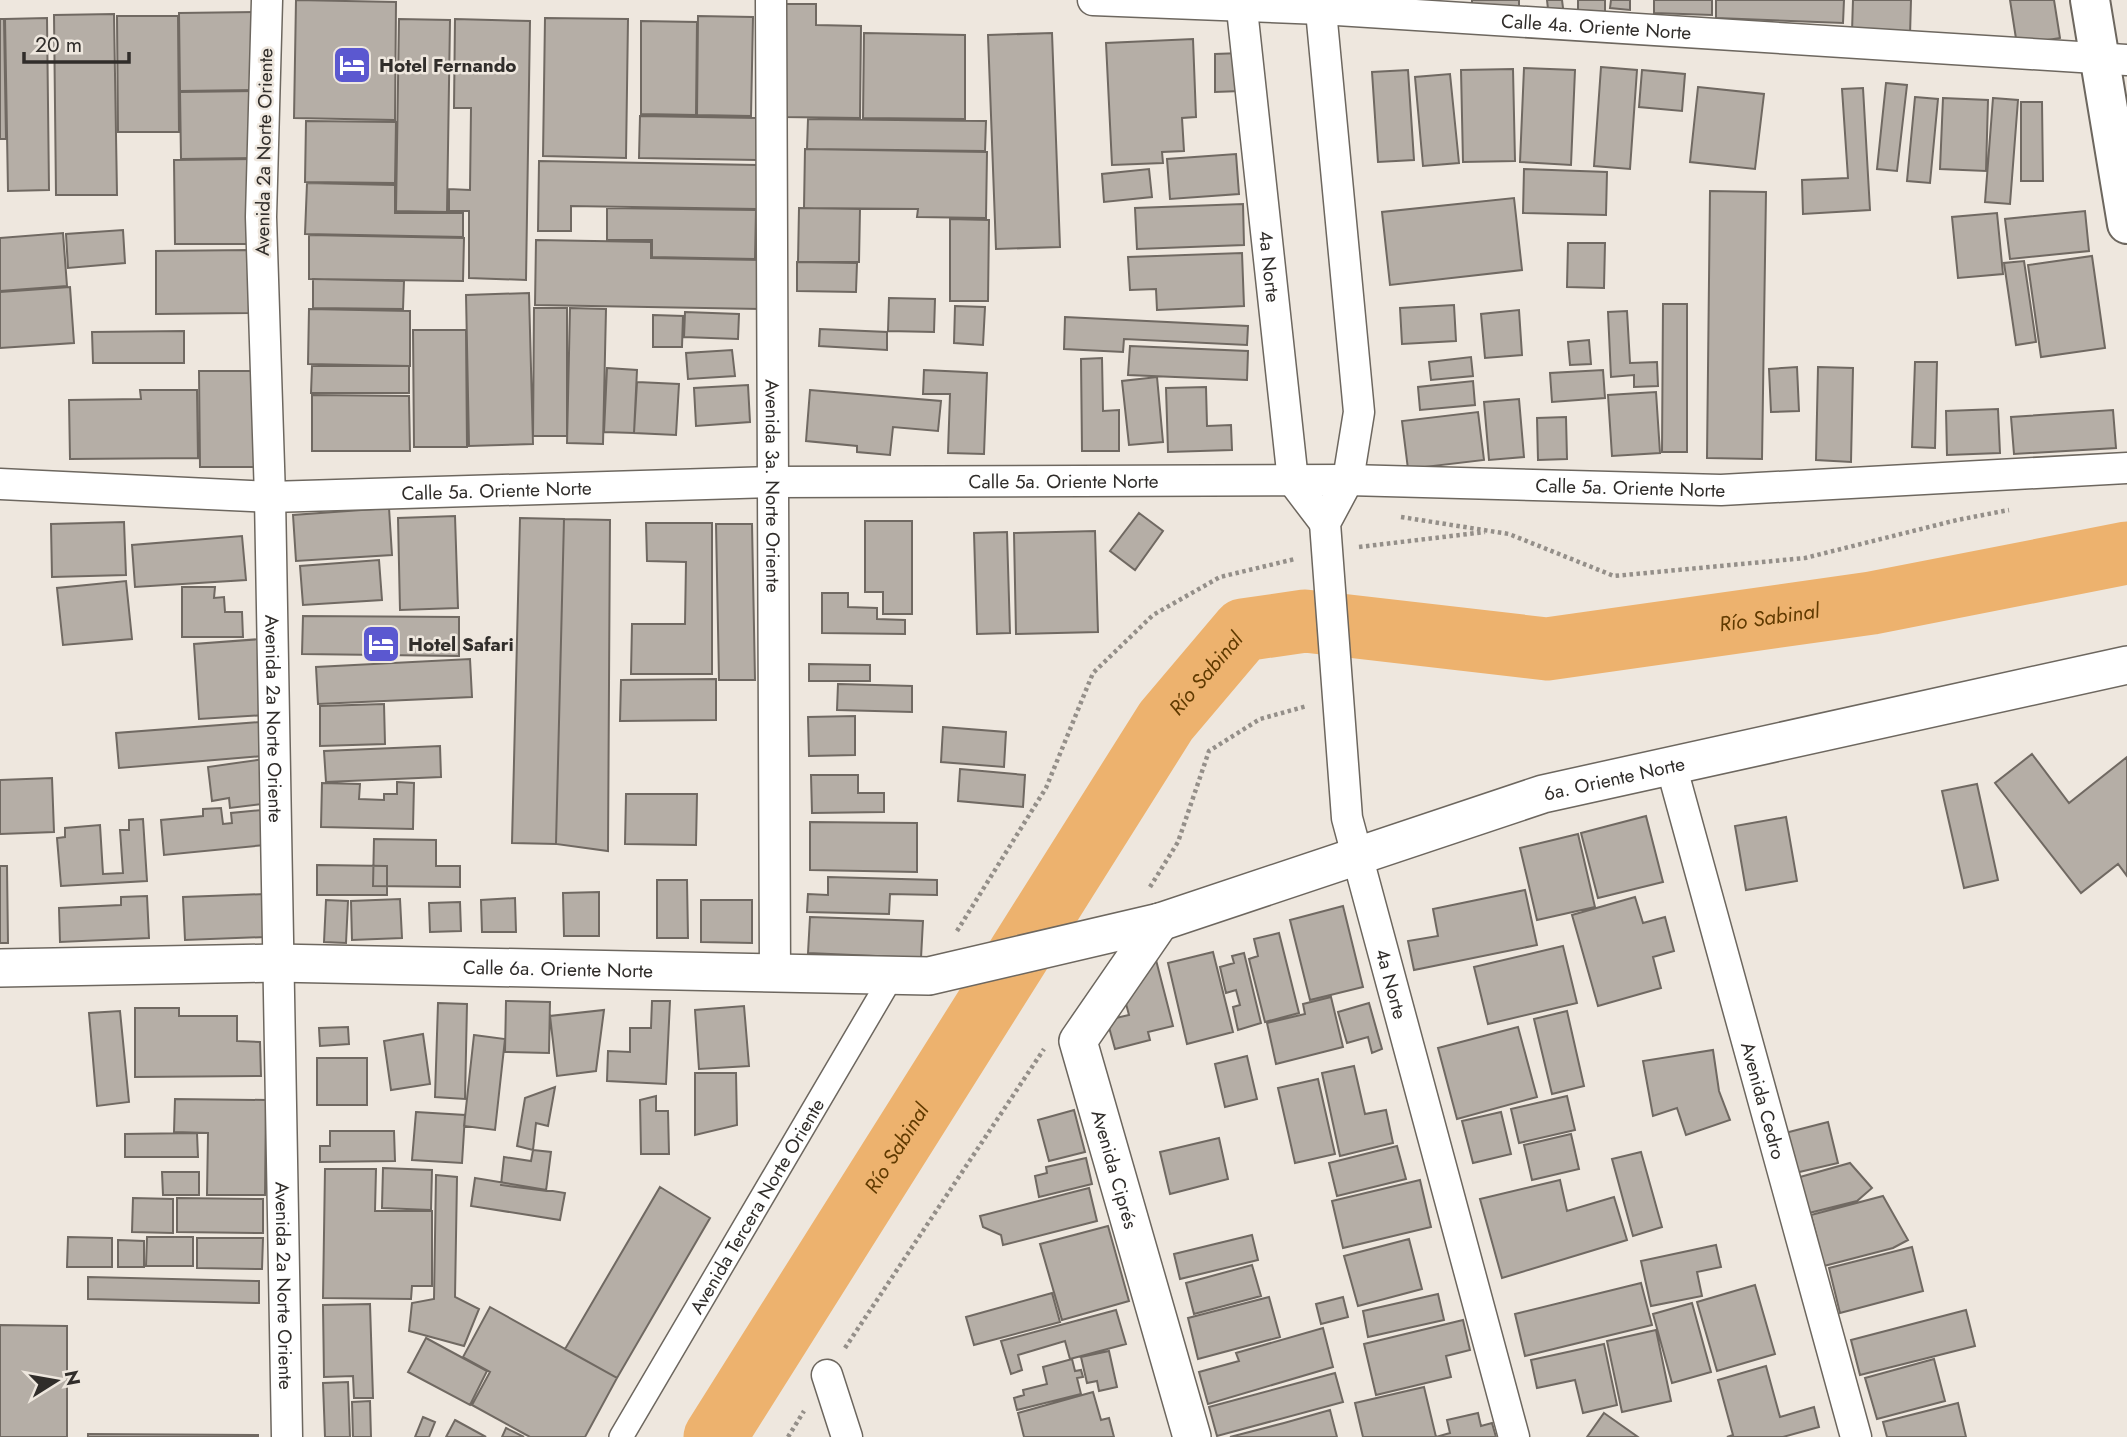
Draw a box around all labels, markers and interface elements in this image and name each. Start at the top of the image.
street label: Calle 4a. Oriente Norte [1500,7,1692,46]
scale bar [24,21,130,65]
text: 20 m [35,30,82,60]
hotel icon: Hotel Fernando [331,44,373,86]
street label: Avenida 2a Norte Oriente [249,48,279,256]
place label: Hotel Fernando [379,52,517,79]
street label: 4a Norte [1253,229,1287,304]
street label: Avenida 3a. Norte Oriente [759,379,787,593]
street label: Calle 5a. Oriente Norte [968,467,1159,495]
street label: Calle 5a. Oriente Norte [1535,472,1726,504]
street label: Calle 5a. Oriente Norte [401,474,592,507]
water label: Río Sabinal [1717,595,1822,639]
street label: Avenida 2a Norte Oriente [259,614,289,823]
hotel icon: Hotel Safari [360,623,402,665]
water label: Río Sabinal [1162,625,1251,722]
place label: Hotel Safari [408,631,514,658]
street label: 6a. Oriente Norte [1541,750,1687,807]
street label: 4a Norte [1369,946,1414,1022]
street label: Calle 6a. Oriente Norte [463,953,653,984]
street label: Avenida Cedro [1734,1039,1792,1162]
street label: Avenida Tercera Norte Oriente [683,1093,831,1319]
water label: Río Sabinal [857,1097,937,1199]
street label: Avenida Ciprés [1085,1107,1145,1232]
street label: Avenida 2a Norte Oriente [269,1181,300,1390]
north arrow [21,1346,91,1416]
text: N [58,1368,87,1388]

